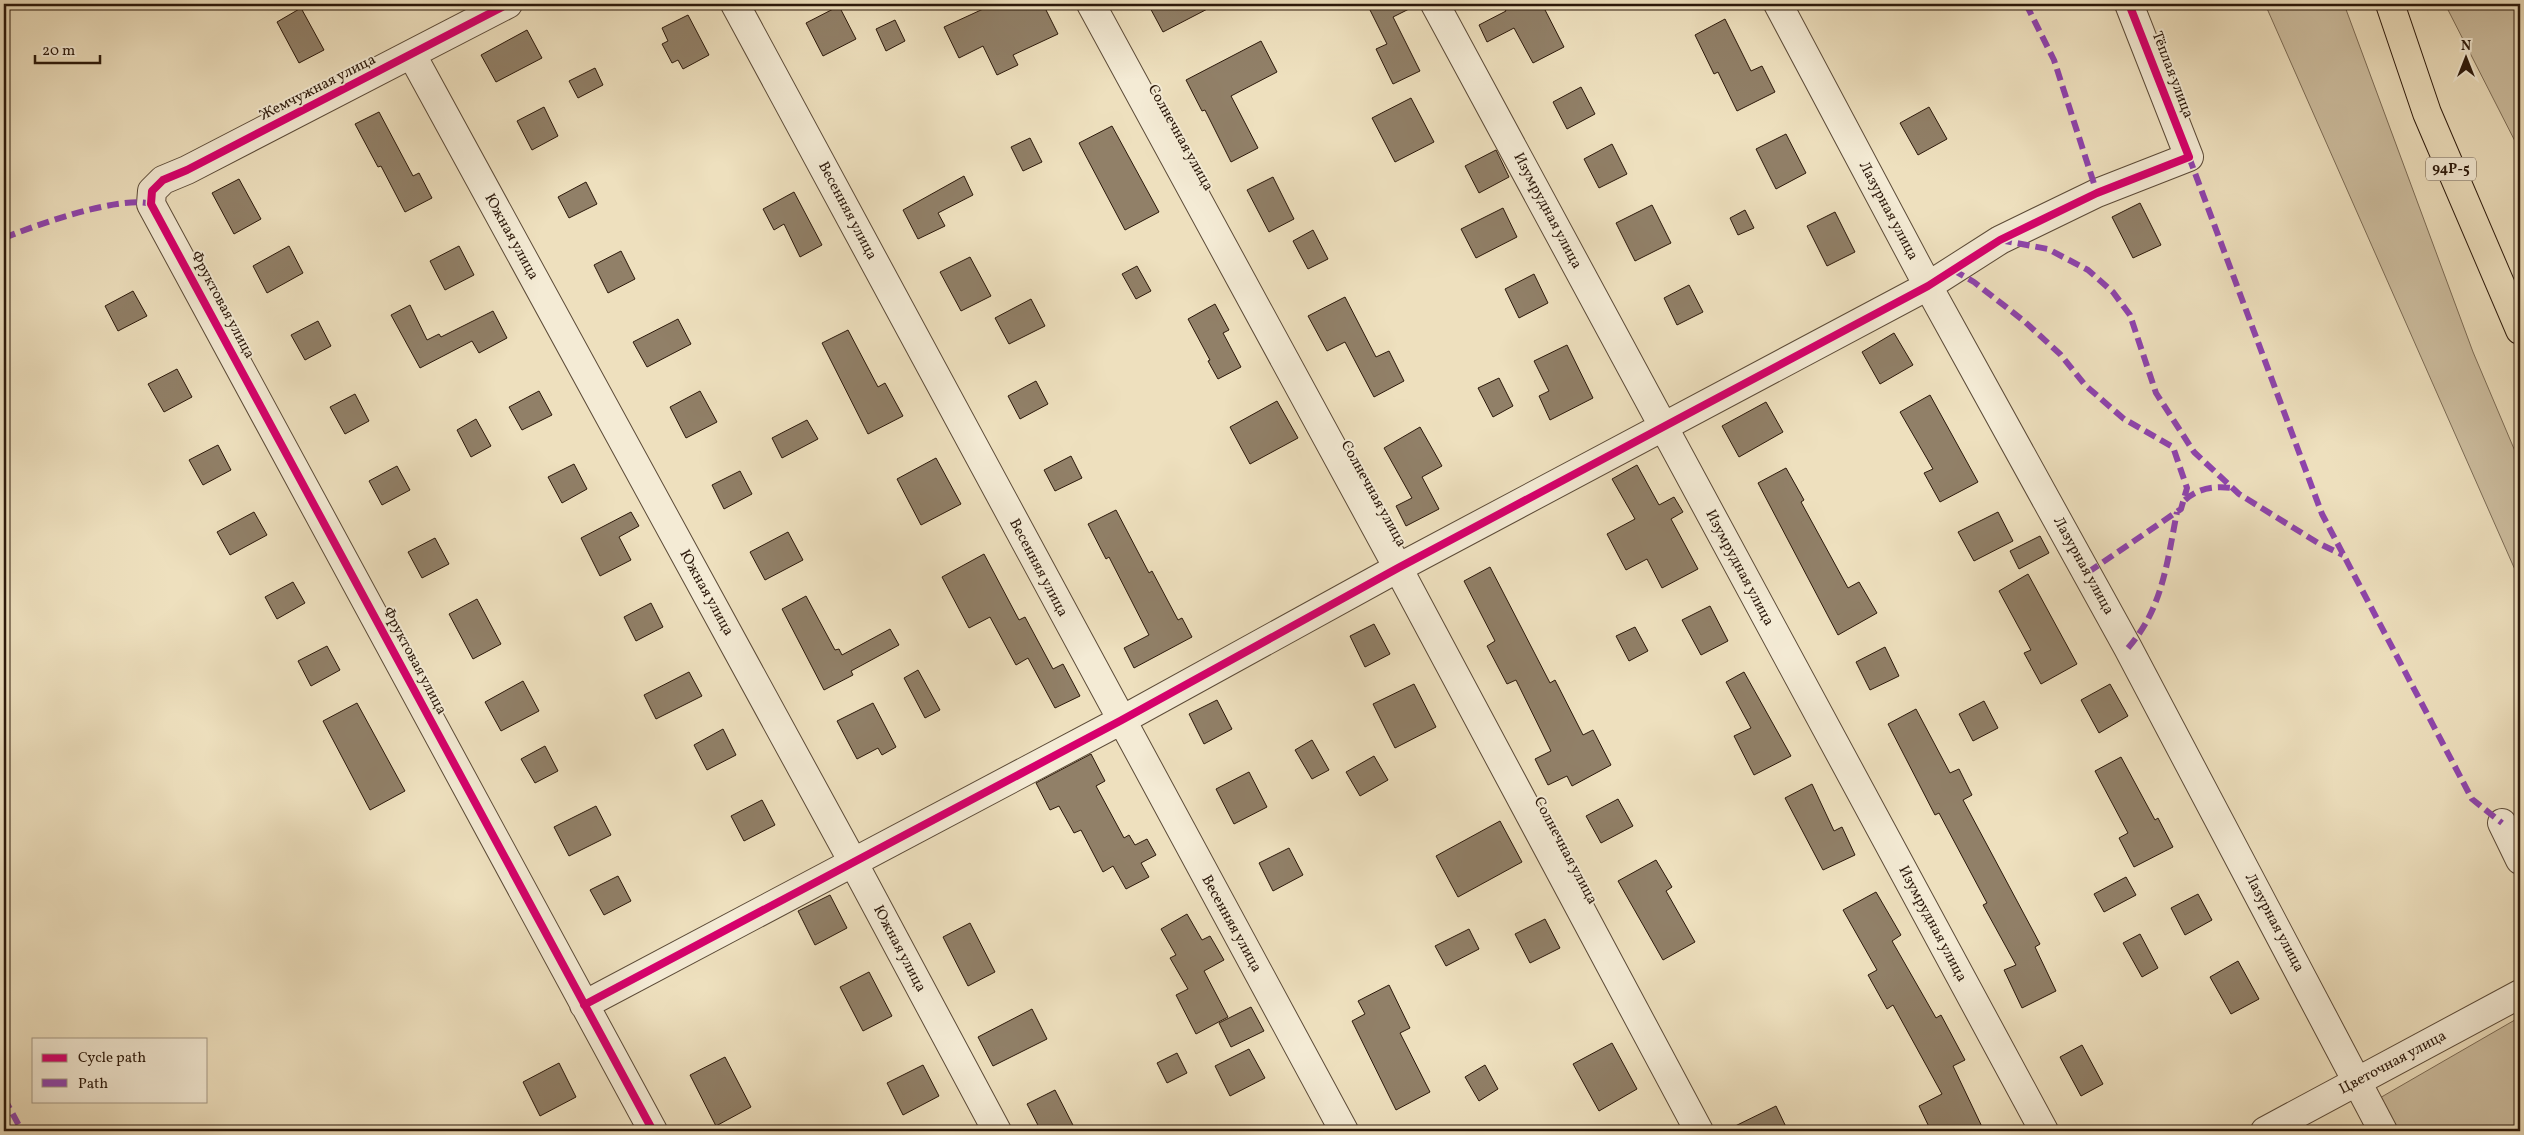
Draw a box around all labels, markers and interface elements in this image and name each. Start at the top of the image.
street label: Тёплая улица [2146,29,2198,121]
scale bar [35,32,100,64]
north arrow [2442,32,2492,82]
text: N [2461,37,2471,56]
text: 20 m [42,41,75,62]
street label: Жемчужная улица [256,50,380,126]
street label: Солнечная улица [1142,81,1218,195]
street label: Изумрудная улица [1507,149,1587,273]
road number: 94Р-5 [2426,157,2476,180]
street label: Весенняя улица [812,158,882,264]
street label: Лазурная улица [1853,158,1923,264]
street label: Южная улица [479,190,543,284]
street label: Фруктовая улица [185,247,259,363]
street label: Солнечная улица [1335,437,1411,551]
street label: Изумрудная улица [1699,506,1779,630]
street label: Лазурная улица [2047,513,2119,619]
street label: Весенняя улица [1003,515,1073,621]
street label: Южная улица [674,546,738,640]
street label: Фруктовая улица [377,603,451,719]
street label: Солнечная улица [1528,794,1602,908]
street label: Изумрудная улица [1892,862,1972,986]
street label: Лазурная улица [2239,870,2309,976]
street label: Весенняя улица [1196,871,1266,977]
street label: Южная улица [867,902,931,996]
street label: Цветочная улица [2336,1026,2450,1100]
legend [32,1038,208,1102]
text: Cycle path [78,1048,146,1069]
text: Path [78,1074,108,1095]

